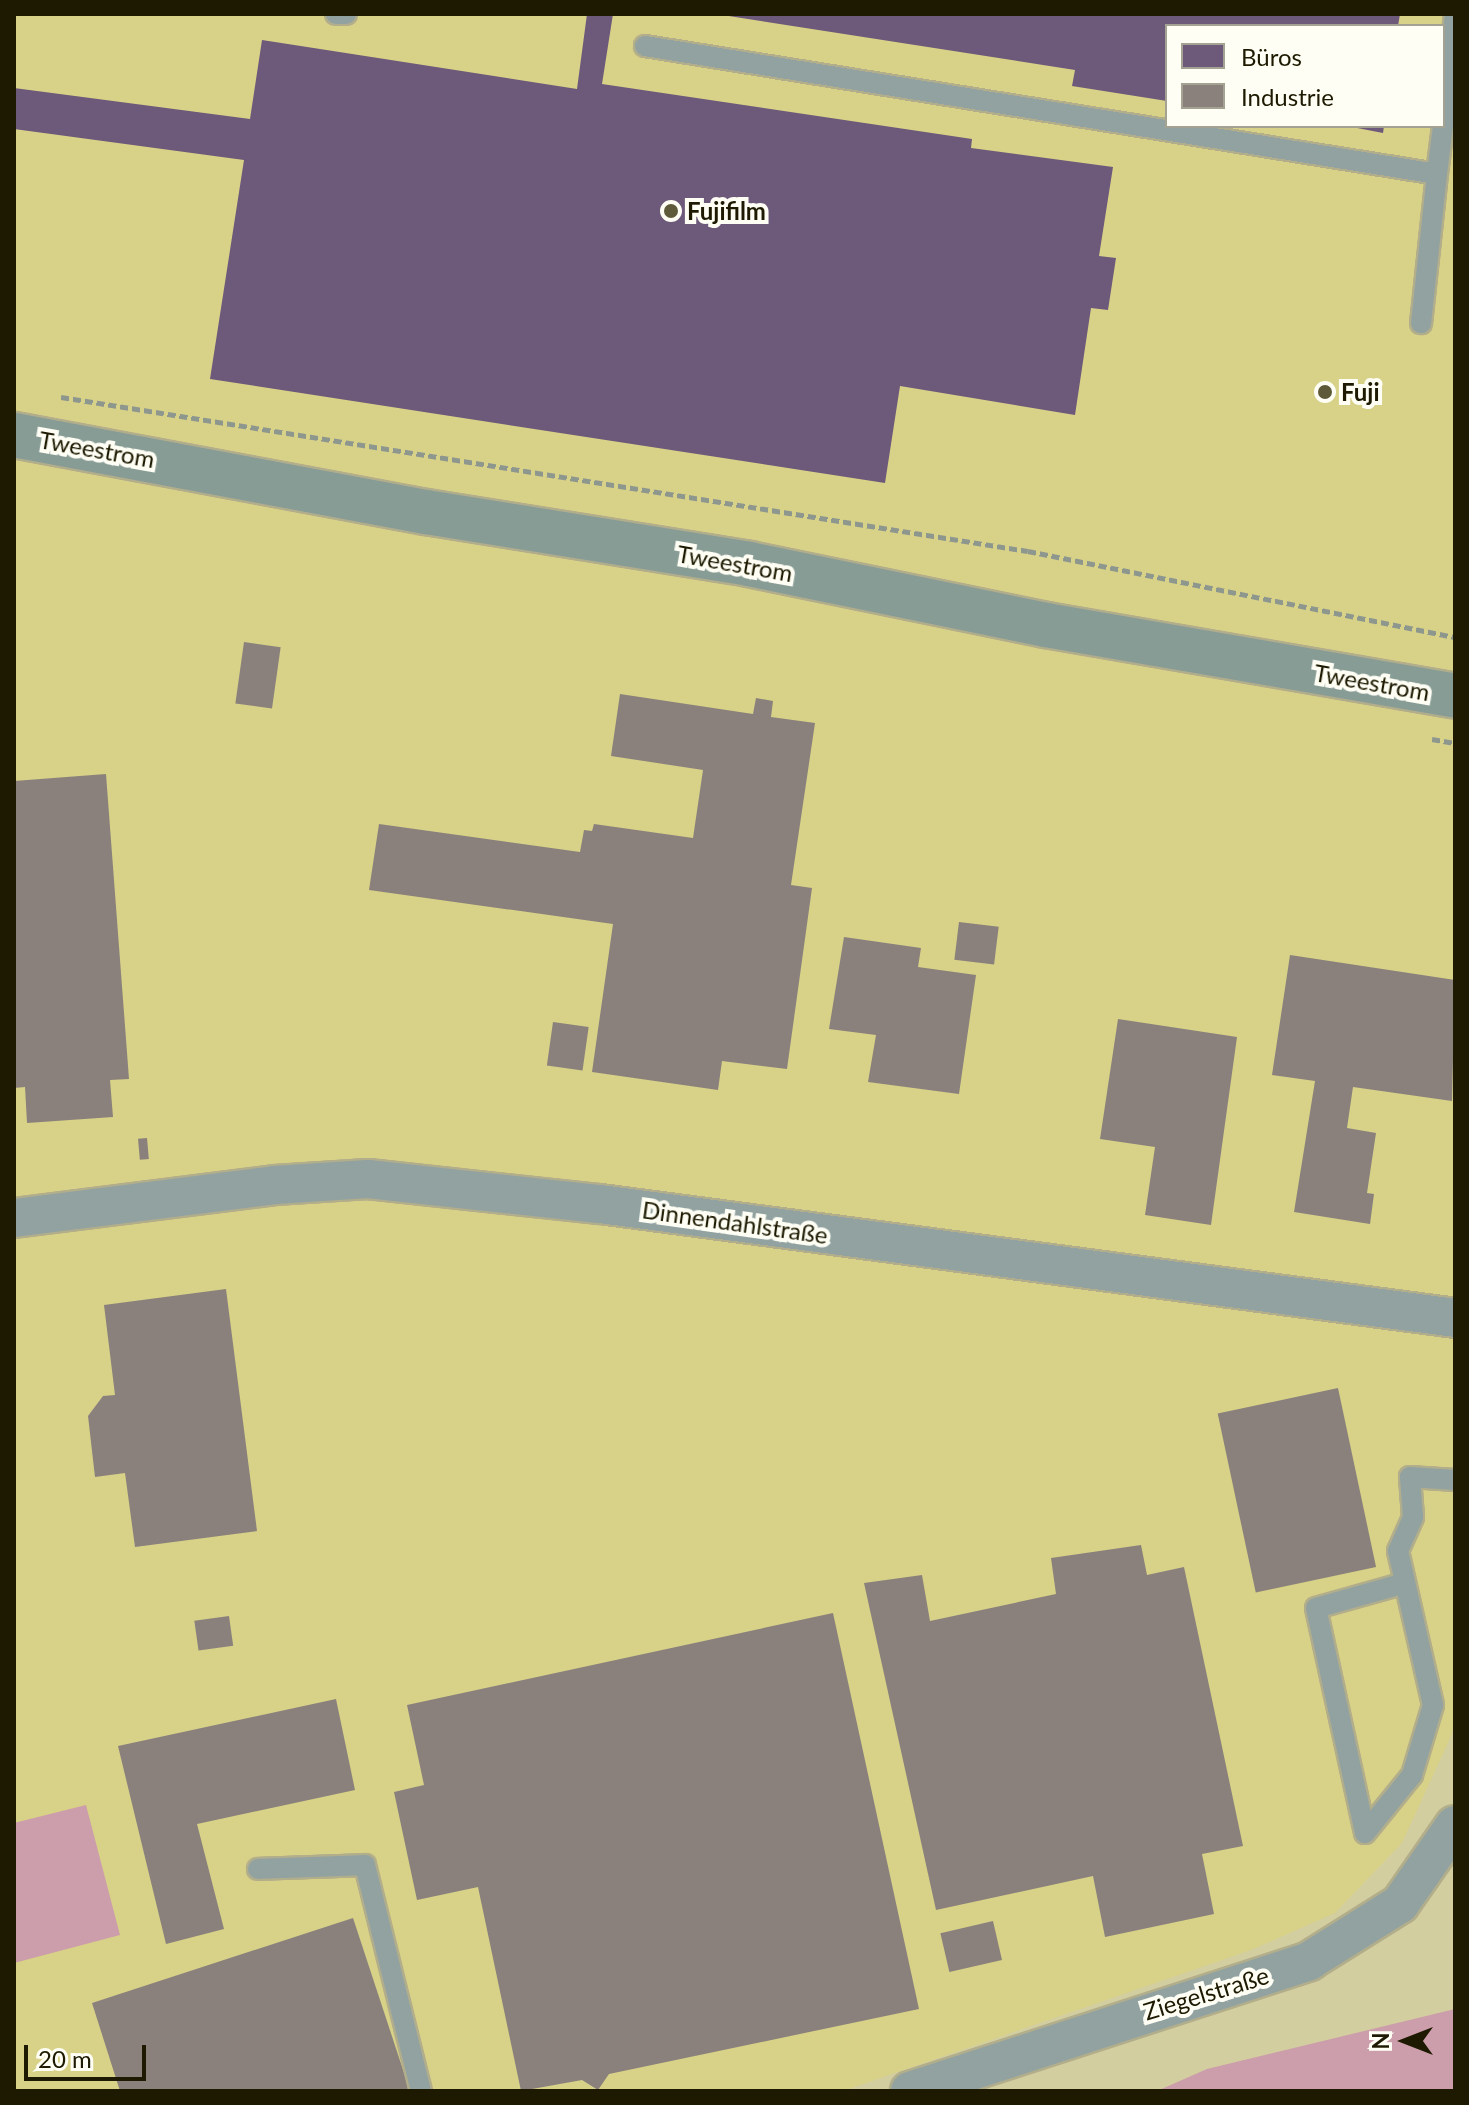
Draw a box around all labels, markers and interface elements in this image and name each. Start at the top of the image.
legend [1165,24,1445,128]
text: Büros [1241,42,1302,71]
text: Industrie [1241,82,1334,111]
place label: Fujifilm [687,197,766,225]
marker: Fujifilm [662,202,680,220]
place label: Fuji [1341,378,1379,406]
marker: Fuji [1316,383,1334,401]
street label: Tweestrom [37,425,157,473]
street label: Tweestrom [675,539,795,587]
street label: Tweestrom [1312,658,1432,706]
street label: Dinnendahlstraße [640,1195,830,1249]
street label: Ziegelstraße [1140,1960,1272,2026]
north arrow [1365,2001,1445,2081]
scale bar [28,2029,150,2079]
text: N [1367,2033,1394,2049]
text: 20 m [38,2044,92,2073]

